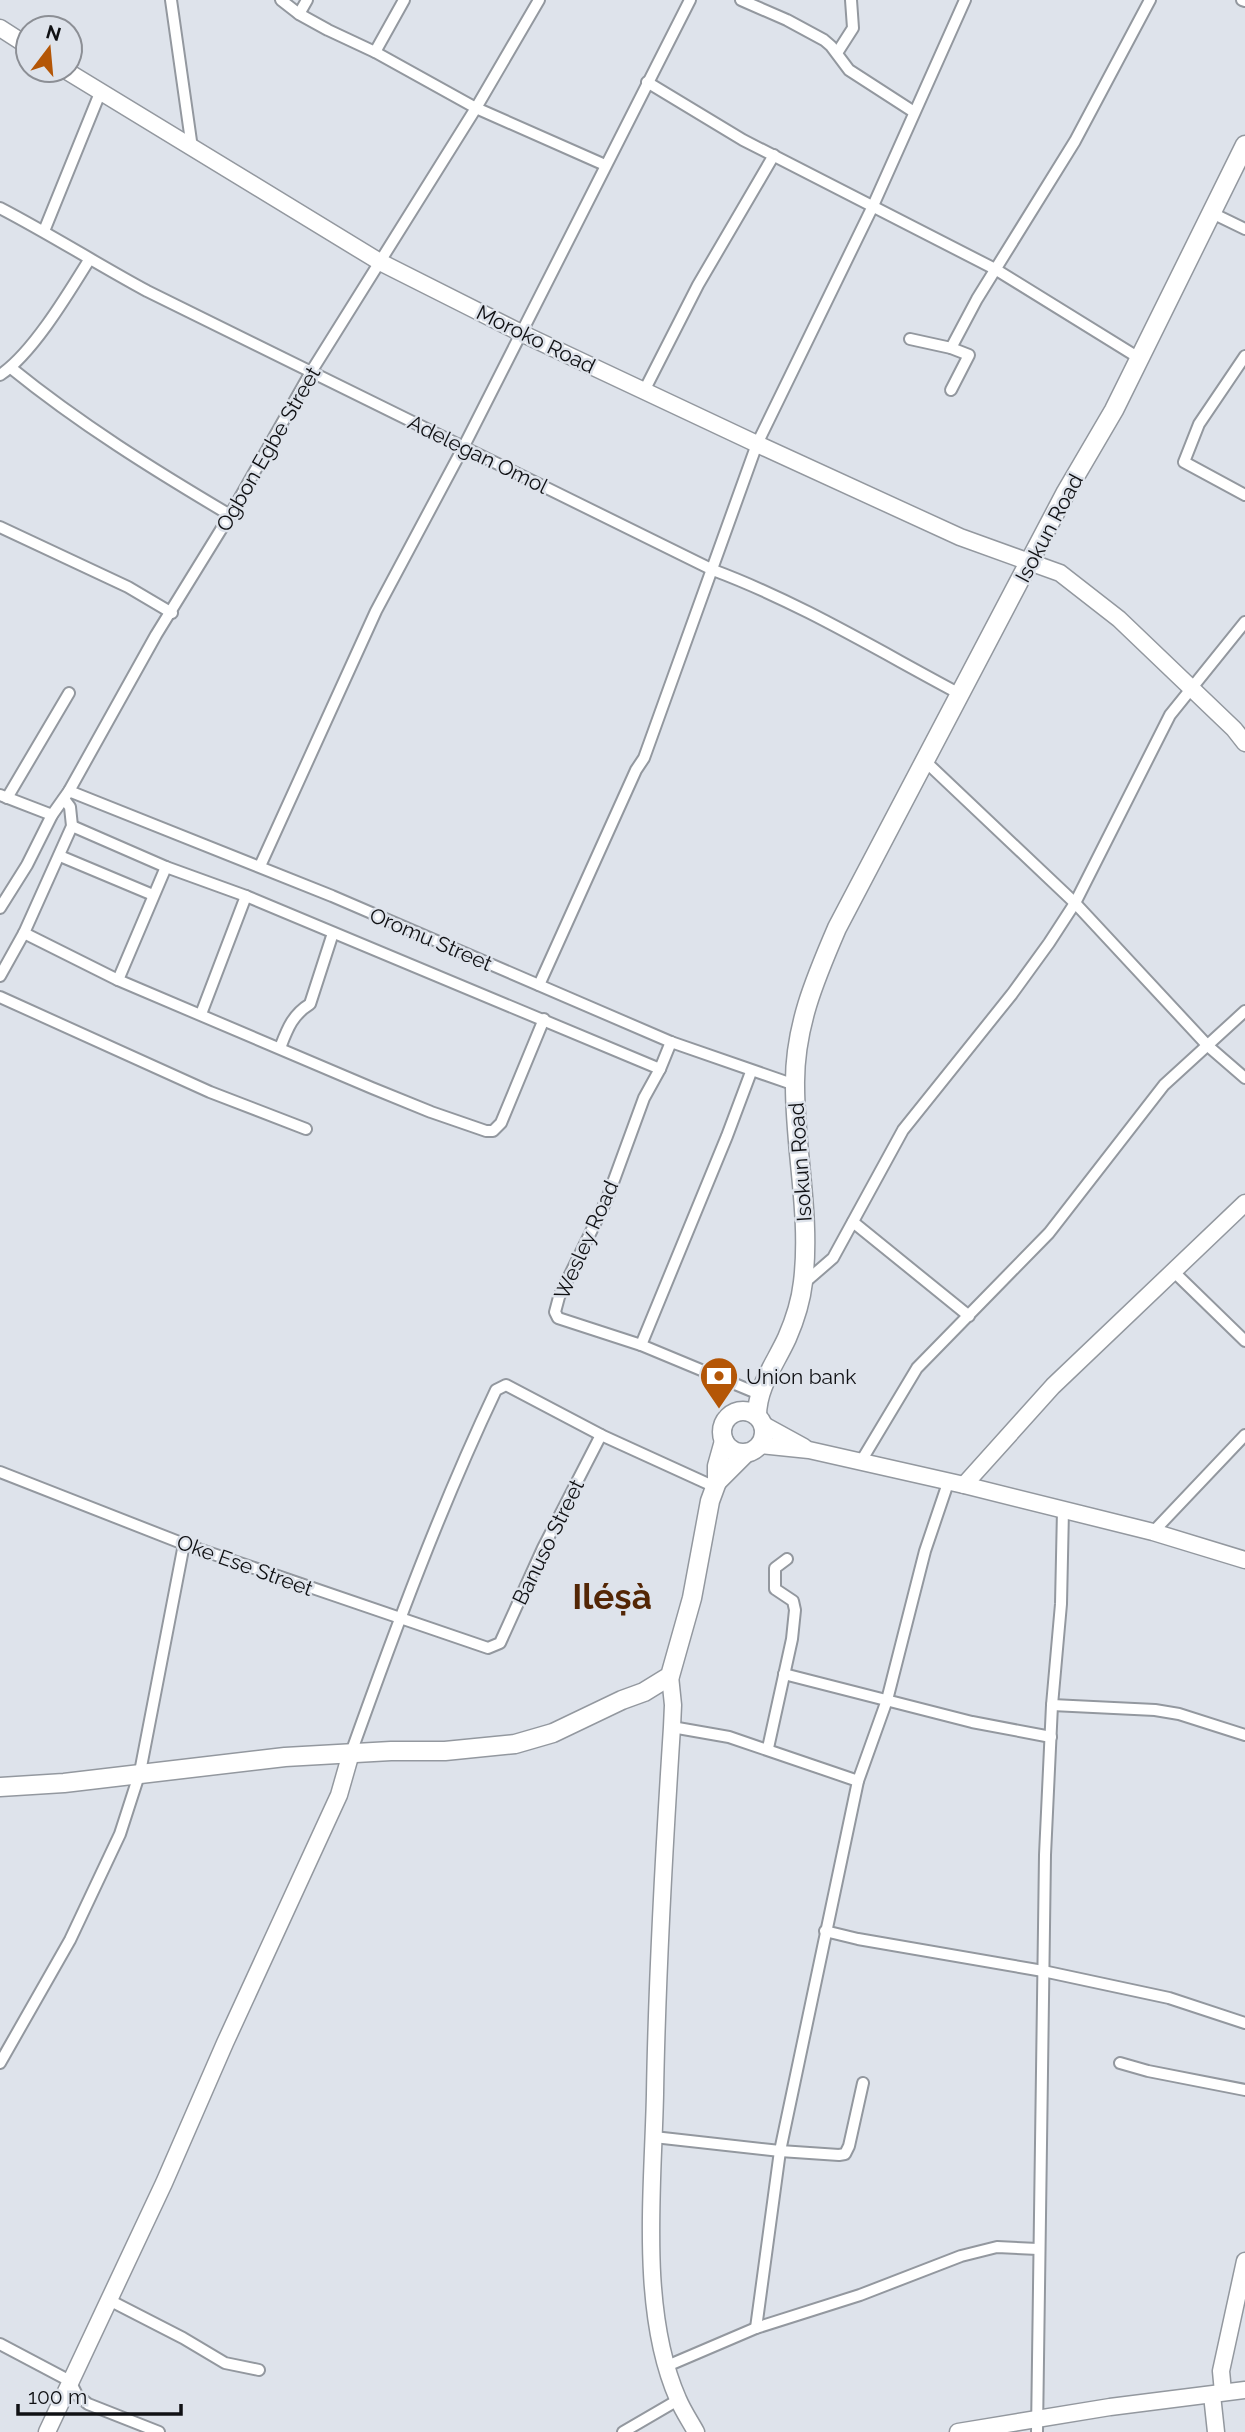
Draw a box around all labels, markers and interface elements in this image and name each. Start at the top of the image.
north arrow [14,14,84,84]
text: N [44,20,64,45]
street label: Moroko Road [473,299,599,379]
street label: Ogbon Egbe Street [211,362,325,536]
street label: Adelegan Omol [404,409,552,499]
street label: Isokun Road [1010,469,1088,587]
street label: Oromu Street [366,902,496,976]
street label: Isokun Road [783,1102,817,1222]
street label: Wesley Road [549,1177,623,1303]
bank icon: Union bank [698,1355,740,1410]
place label: Union bank [746,1364,856,1389]
street label: Banuso Street [507,1475,589,1609]
street label: Oke Ese Street [174,1529,316,1601]
district label: Iléṣà [572,1576,652,1617]
scale bar [18,2372,180,2416]
text: 100 m [28,2384,87,2409]

